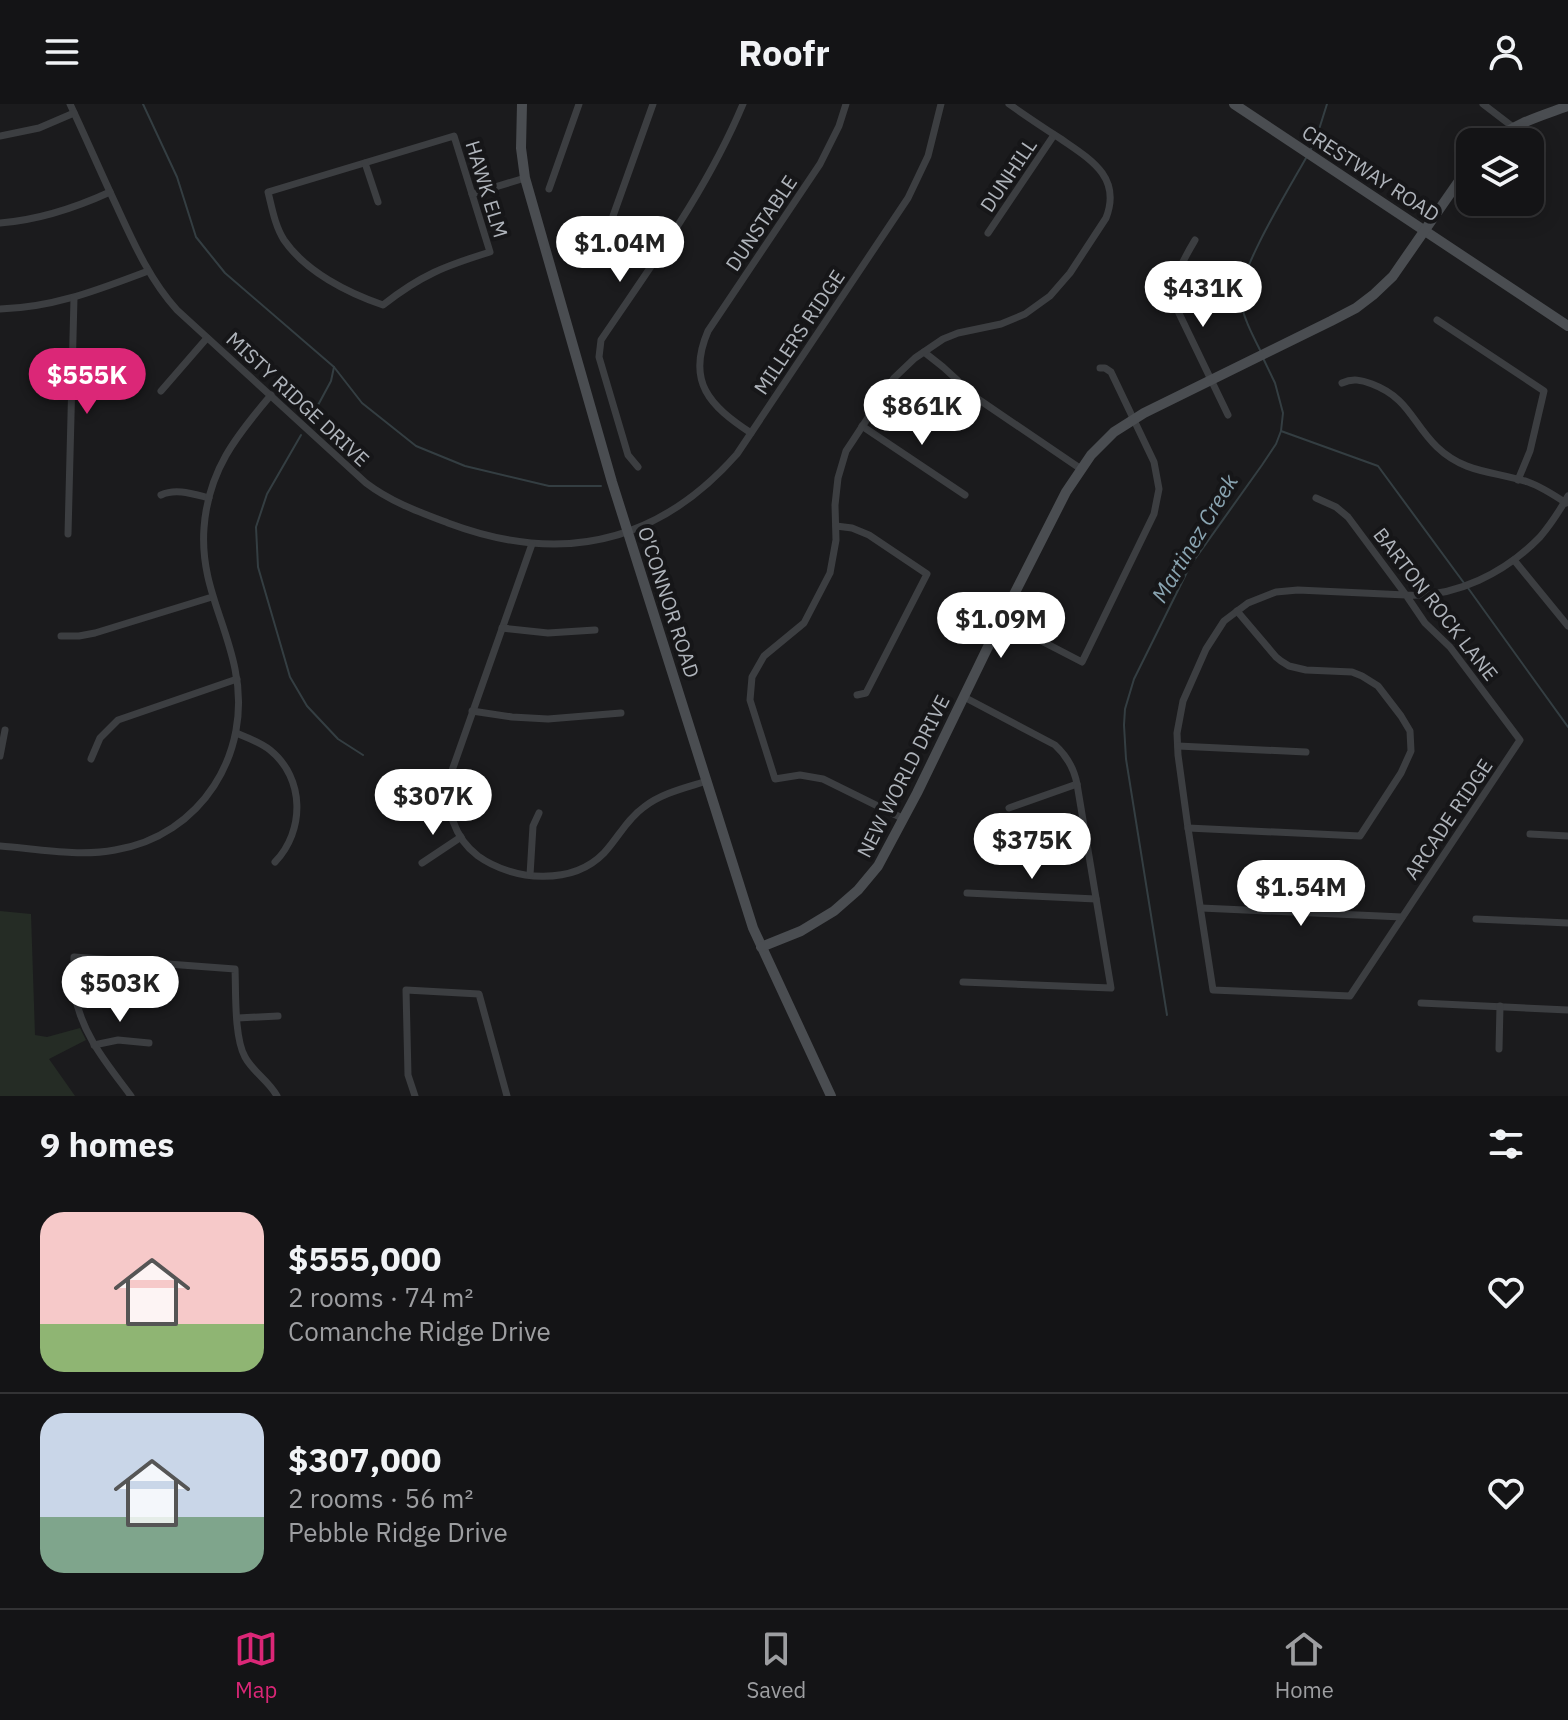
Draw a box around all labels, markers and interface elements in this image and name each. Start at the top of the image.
text: Roofr [738,29,830,76]
icon: menu [40,30,84,74]
icon: person [1484,30,1528,74]
street label: CRESTWAY ROAD [1297,118,1445,228]
map controls [1456,128,1544,216]
button: layers [1456,128,1544,216]
street label: DUNHILL [974,133,1042,217]
street label: HAWK ELM [459,137,515,241]
street label: DUNSTABLE [719,170,803,276]
pin: $1.04M [555,216,685,284]
text: $1.04M [574,225,666,259]
pin: $431K [1147,261,1259,329]
street label: MILLERS RIDGE [747,264,851,400]
text: $431K [1163,270,1243,304]
street label: MISTY RIDGE DRIVE [221,326,375,472]
pin: $555K [31,348,143,416]
text: $555K [47,357,127,391]
pin: $861K [866,379,978,447]
text: $861K [882,388,962,422]
water label: Martinez Creek [1144,468,1244,607]
street label: BARTON ROCK LANE [1368,522,1504,686]
street label: O'CONNOR ROAD [632,523,706,681]
pin: $1.09M [936,592,1066,660]
text: $1.09M [955,601,1047,635]
street label: NEW WORLD DRIVE [850,690,956,862]
street label: ARCADE RIDGE [1398,753,1498,885]
pin: $307K [377,769,489,837]
text: $307K [393,778,473,812]
pin: $375K [976,813,1088,881]
text: $375K [992,822,1072,856]
pin: $1.54M [1236,860,1366,928]
text: $1.54M [1255,869,1347,903]
pin: $503K [64,956,176,1024]
text: $503K [80,965,160,999]
text: 9 homes [40,1122,175,1166]
icon: filters [1484,1122,1528,1166]
text: $555,000 [288,1236,441,1280]
icon: home [104,1244,200,1340]
icon: heart [1484,1270,1528,1314]
text: 2 rooms · 74 m² [288,1280,473,1314]
text: Comanche Ridge Drive [288,1314,551,1348]
text: $307,000 [288,1437,441,1481]
icon: home [104,1445,200,1541]
icon: heart [1484,1471,1528,1515]
text: 2 rooms · 56 m² [288,1481,473,1515]
text: Pebble Ridge Drive [288,1515,508,1549]
tab: Map [234,1627,278,1704]
tab: Saved [746,1627,806,1704]
tab: Home [1275,1627,1334,1704]

